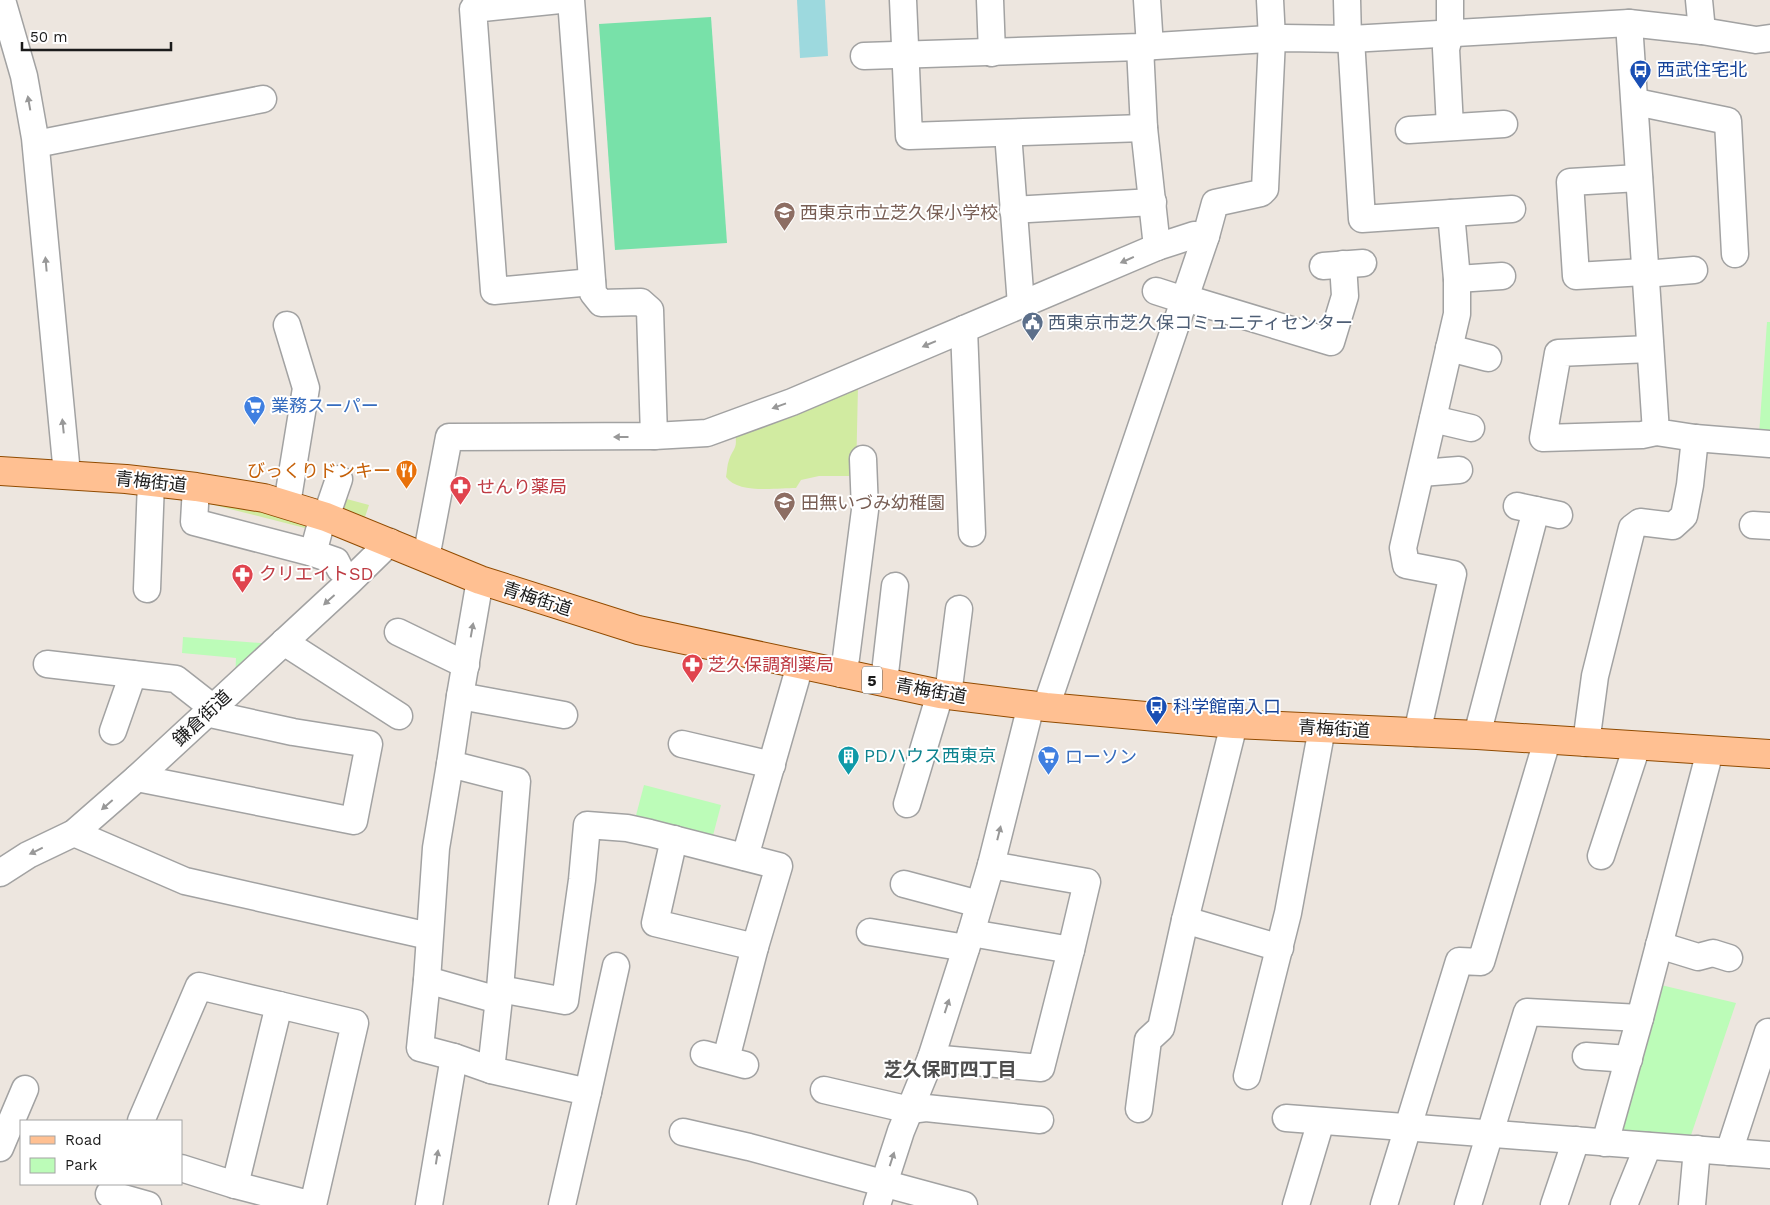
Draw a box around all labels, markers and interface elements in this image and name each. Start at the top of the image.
scale bar [22,20,171,52]
text: 50 m [30,28,67,46]
bus stop icon: 西武住宅北 [1629,58,1653,89]
place label: 西武住宅北 [1657,59,1747,80]
one-way arrow [25,94,33,110]
school or university icon: 西東京市立芝久保小学校 [772,201,796,232]
place label: 西東京市立芝久保小学校 [800,202,998,223]
one-way arrow [42,256,50,272]
one-way arrow [1120,257,1134,265]
public building icon: 西東京市芝久保コミュニティセンター [1020,311,1044,342]
place label: 西東京市芝久保コミュニティセンター [1048,312,1353,333]
one-way arrow [922,340,936,348]
supermarket icon: 業務スーパー [243,394,267,425]
place label: 業務スーパー [271,395,379,416]
one-way arrow [771,402,786,410]
one-way arrow [59,417,67,433]
one-way arrow [613,433,629,441]
restaurant icon: びっくりドンキー [395,459,419,490]
place label: びっくりドンキー [247,460,391,481]
street label: 青梅街道 [114,467,188,496]
pharmacy icon: せんり薬局 [449,475,473,506]
place label: せんり薬局 [477,476,567,497]
school or university icon: 田無いづみ幼稚園 [773,491,797,522]
place label: 田無いづみ幼稚園 [801,492,945,513]
pharmacy icon: クリエイトSD [231,562,255,593]
place label: クリエイトSD [259,563,374,584]
street label: 青梅街道 [500,577,575,620]
one-way arrow [323,595,336,606]
one-way arrow [468,621,476,637]
pharmacy icon: 芝久保調剤薬局 [680,653,704,684]
place label: 芝久保調剤薬局 [708,654,834,675]
road number: 5 [862,666,882,694]
street label: 青梅街道 [894,674,968,707]
street label: 鎌倉街道 [168,685,235,750]
bus stop icon: 科学館南入口 [1145,695,1169,726]
place label: 科学館南入口 [1173,696,1281,717]
street label: 青梅街道 [1298,716,1371,741]
building icon: PDハウス西東京 [836,744,860,775]
place label: PDハウス西東京 [864,745,996,766]
supermarket icon: ローソン [1037,745,1061,776]
place label: ローソン [1065,746,1137,767]
one-way arrow [101,799,113,811]
one-way arrow [995,826,1003,841]
one-way arrow [29,847,43,855]
one-way arrow [944,998,952,1013]
district label: 芝久保町四丁目 [883,1058,1017,1081]
legend [20,1120,182,1185]
text: Road [65,1131,102,1149]
one-way arrow [434,1149,442,1165]
one-way arrow [889,1151,896,1166]
text: Park [65,1156,98,1174]

